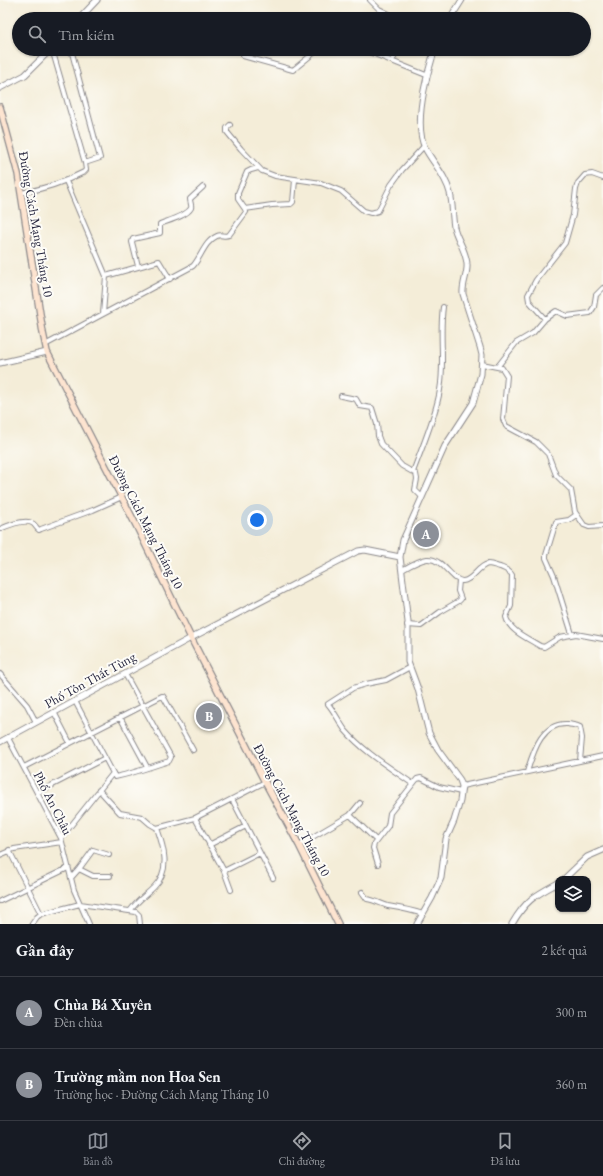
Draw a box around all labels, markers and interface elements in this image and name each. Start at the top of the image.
search box [12,12,591,56]
icon: search [26,23,48,45]
text: Tìm kiếm [58,25,115,44]
street label: Đường Cách Mạng Tháng 10 [15,150,57,298]
street label: Đường Cách Mạng Tháng 10 [105,452,187,592]
your location [247,510,267,530]
pin: A [413,519,439,549]
street label: Phố Tôn Thất Tùng [41,648,139,712]
pin: B [196,701,222,731]
street label: Đường Cách Mạng Tháng 10 [250,741,334,879]
street label: Phố An Châu [30,768,76,838]
map controls [555,876,591,912]
button: layers [555,876,591,912]
text: Gần đây [16,939,74,961]
text: 2 kết quả [541,942,587,959]
text: Chùa Bá Xuyên [54,995,152,1014]
text: A [24,1004,34,1021]
text: 300 m [556,1004,587,1021]
text: Đền chùa [54,1014,102,1031]
text: Trường mầm non Hoa Sen [54,1067,221,1086]
text: B [25,1076,33,1093]
text: 360 m [556,1076,587,1093]
text: Trường học · Đường Cách Mạng Tháng 10 [54,1086,269,1103]
tab: Bản đồ [83,1130,113,1168]
tab: Chỉ đường [279,1130,325,1168]
tab: Đã lưu [491,1130,520,1168]

